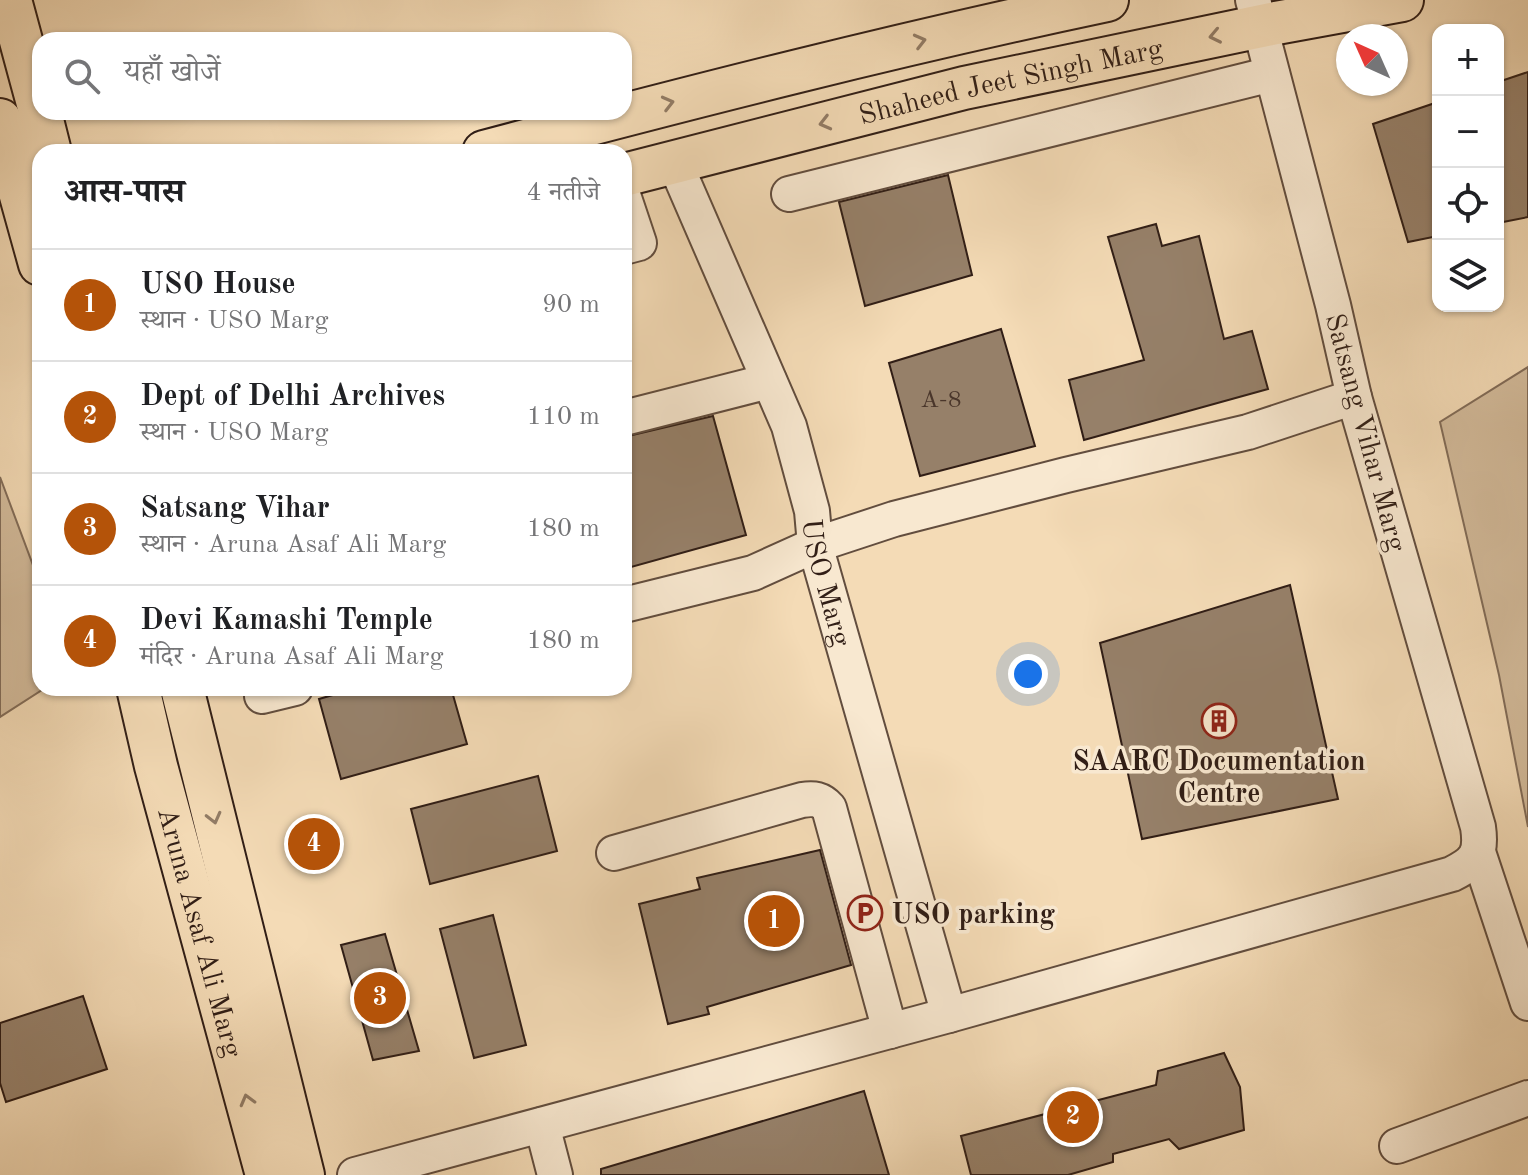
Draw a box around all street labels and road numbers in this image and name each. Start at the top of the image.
street label: Shaheed Jeet Singh Marg [856,36,1166,131]
street label: Satsang Vihar Marg [1319,311,1409,555]
street label: USO Marg [796,518,854,650]
street label: Aruna Asaf Ali Marg [151,805,245,1061]

